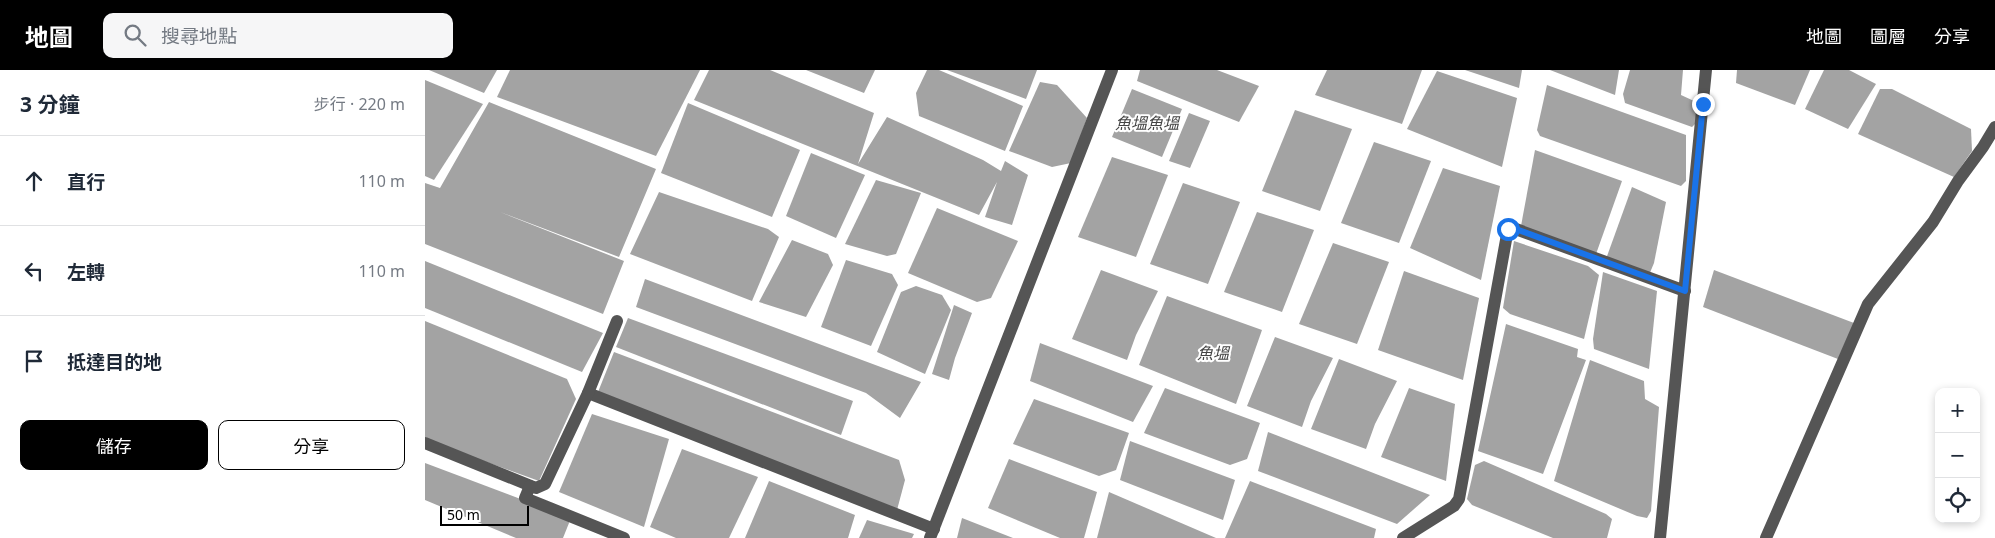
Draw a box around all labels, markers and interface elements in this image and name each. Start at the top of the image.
search box [103,13,453,58]
text: 地圖 [25,20,73,53]
icon: search [121,21,149,49]
text: 搜尋地點 [161,23,237,49]
text: 地圖 [1806,24,1842,48]
text: 圖層 [1870,24,1906,48]
text: 分享 [1934,24,1970,48]
text: 3 分鐘 [20,90,79,118]
text: 步行 · 220 m [314,93,405,115]
route end [1692,93,1715,116]
water label: 魚塭魚塭 [1115,112,1181,134]
icon: ahead [20,167,48,195]
text: 直行 [67,169,105,195]
text: 110 m [358,170,405,192]
route start [1497,218,1520,241]
icon: left [20,257,48,285]
text: 左轉 [67,259,105,285]
text: 110 m [358,260,405,282]
water label: 魚塭 [1197,342,1231,364]
icon: arrive [20,347,48,375]
text: 抵達目的地 [67,349,162,375]
map controls [1935,388,1980,523]
button: + [1935,388,1980,433]
button: 儲存 [20,420,208,470]
button: 分享 [218,420,405,470]
button: − [1935,433,1980,478]
button: locate [1935,478,1980,523]
scale bar [440,503,529,526]
text: 50 m [447,505,480,524]

